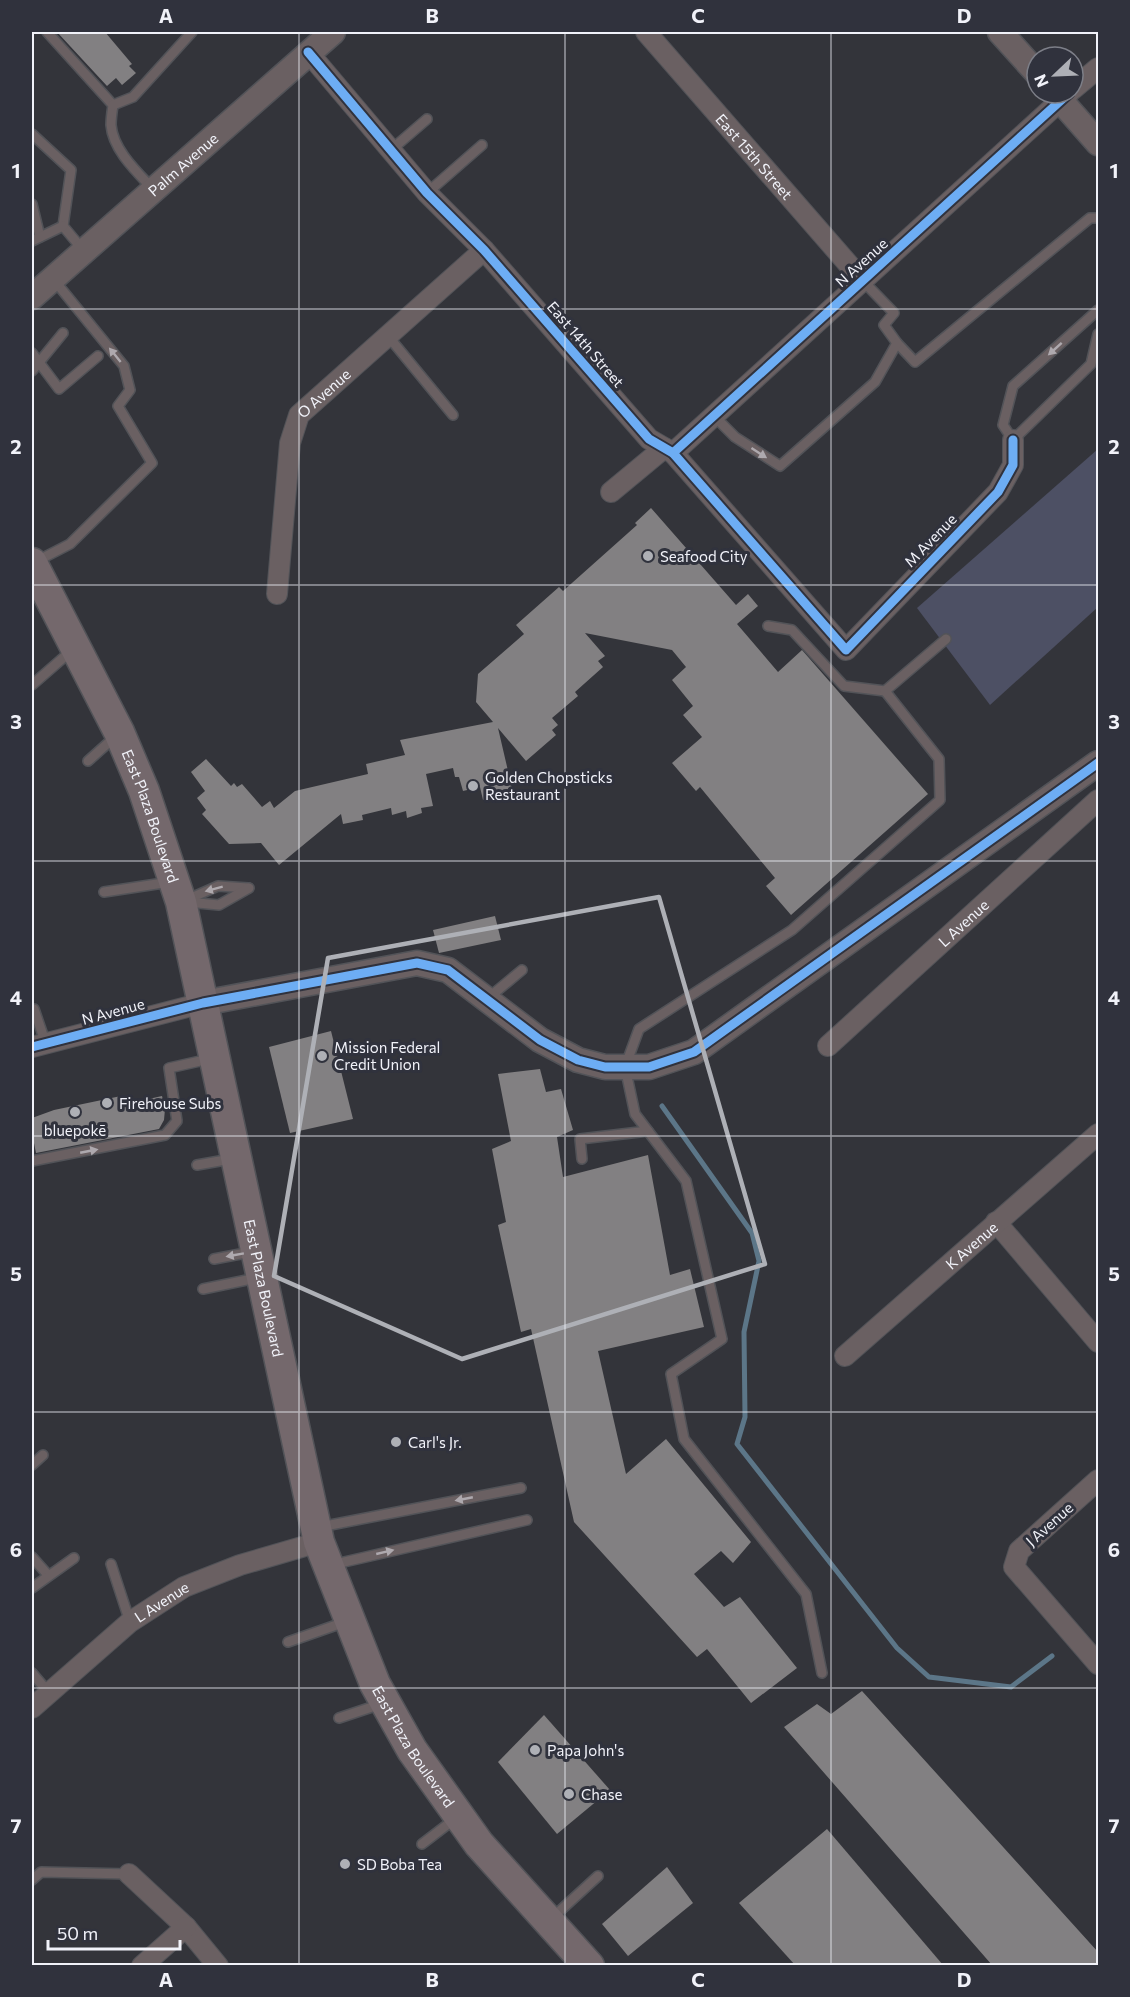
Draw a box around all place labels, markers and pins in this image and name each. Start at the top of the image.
place label: Seafood City [660,547,748,565]
marker: Seafood City [641,549,655,563]
place label: Golden Chopsticks Restaurant [485,768,613,803]
marker: Golden Chopsticks Restaurant [466,779,480,793]
place label: Mission Federal Credit Union [334,1038,440,1073]
marker: Mission Federal Credit Union [315,1049,329,1063]
place label: Firehouse Subs [119,1094,222,1112]
marker: Firehouse Subs [100,1096,114,1110]
marker: bluepokē [68,1105,82,1119]
place label: bluepokē [44,1121,106,1139]
place label: Carl's Jr. [408,1433,462,1451]
marker: Carl's Jr. [389,1435,403,1449]
place label: Papa John's [547,1741,624,1759]
marker: Papa John's [528,1743,542,1757]
place label: Chase [581,1785,623,1803]
marker: Chase [562,1787,576,1801]
place label: SD Boba Tea [357,1855,442,1873]
marker: SD Boba Tea [338,1857,352,1871]

